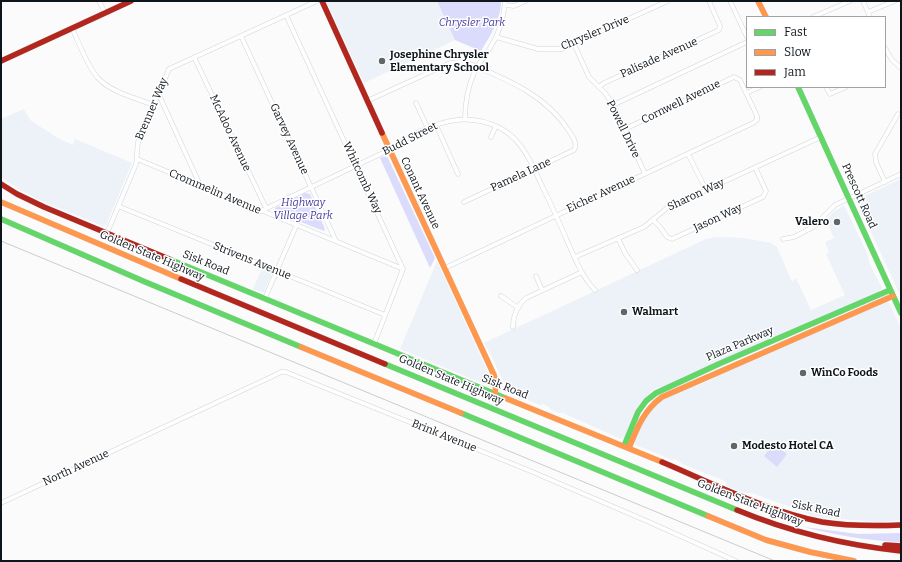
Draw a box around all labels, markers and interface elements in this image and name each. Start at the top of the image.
street label: Chrysler Drive [559,13,631,53]
park label: Chrysler Park [439,16,505,30]
legend [746,16,886,88]
text: Fast [784,25,807,39]
street label: Palisade Avenue [618,35,700,81]
text: Slow [784,45,811,59]
place label: Josephine Chrysler Elementary School [390,48,489,74]
marker: Josephine Chrysler Elementary School [377,56,387,66]
text: Jam [784,65,806,79]
street label: Brenner Way [133,76,171,142]
street label: Cornwell Avenue [639,77,723,127]
street label: McAdoo Avenue [207,93,253,173]
street label: Powell Drive [603,98,643,160]
street label: Garvey Avenue [267,101,311,177]
street label: Budd Street [380,119,440,159]
street label: Whitcomb Way [340,140,384,216]
street label: Conant Avenue [398,155,442,231]
street label: Pamela Lane [489,155,553,195]
street label: Prescott Road [839,161,879,231]
street label: Crommelin Avenue [167,167,263,217]
street label: Eicher Avenue [565,172,637,216]
street label: Sharon Way [665,176,727,214]
park label: Highway Village Park [273,196,333,222]
street label: Jason Way [692,201,744,235]
place label: Valero [795,215,829,229]
marker: Valero [832,217,842,227]
street label: Golden State Highway [98,228,206,284]
street label: Strivens Avenue [211,239,293,283]
street label: Sisk Road [181,248,231,278]
place label: Walmart [632,305,678,319]
marker: Walmart [619,307,629,317]
street label: Plaza Parkway [704,324,776,364]
street label: Golden State Highway [397,352,505,408]
place label: WinCo Foods [811,366,878,380]
marker: WinCo Foods [798,368,808,378]
street label: Sisk Road [480,372,530,402]
street label: Brink Avenue [410,417,478,455]
place label: Modesto Hotel CA [742,439,834,453]
marker: Modesto Hotel CA [729,441,739,451]
street label: North Avenue [41,447,111,489]
street label: Golden State Highway [695,477,805,529]
street label: Sisk Road [791,497,841,521]

